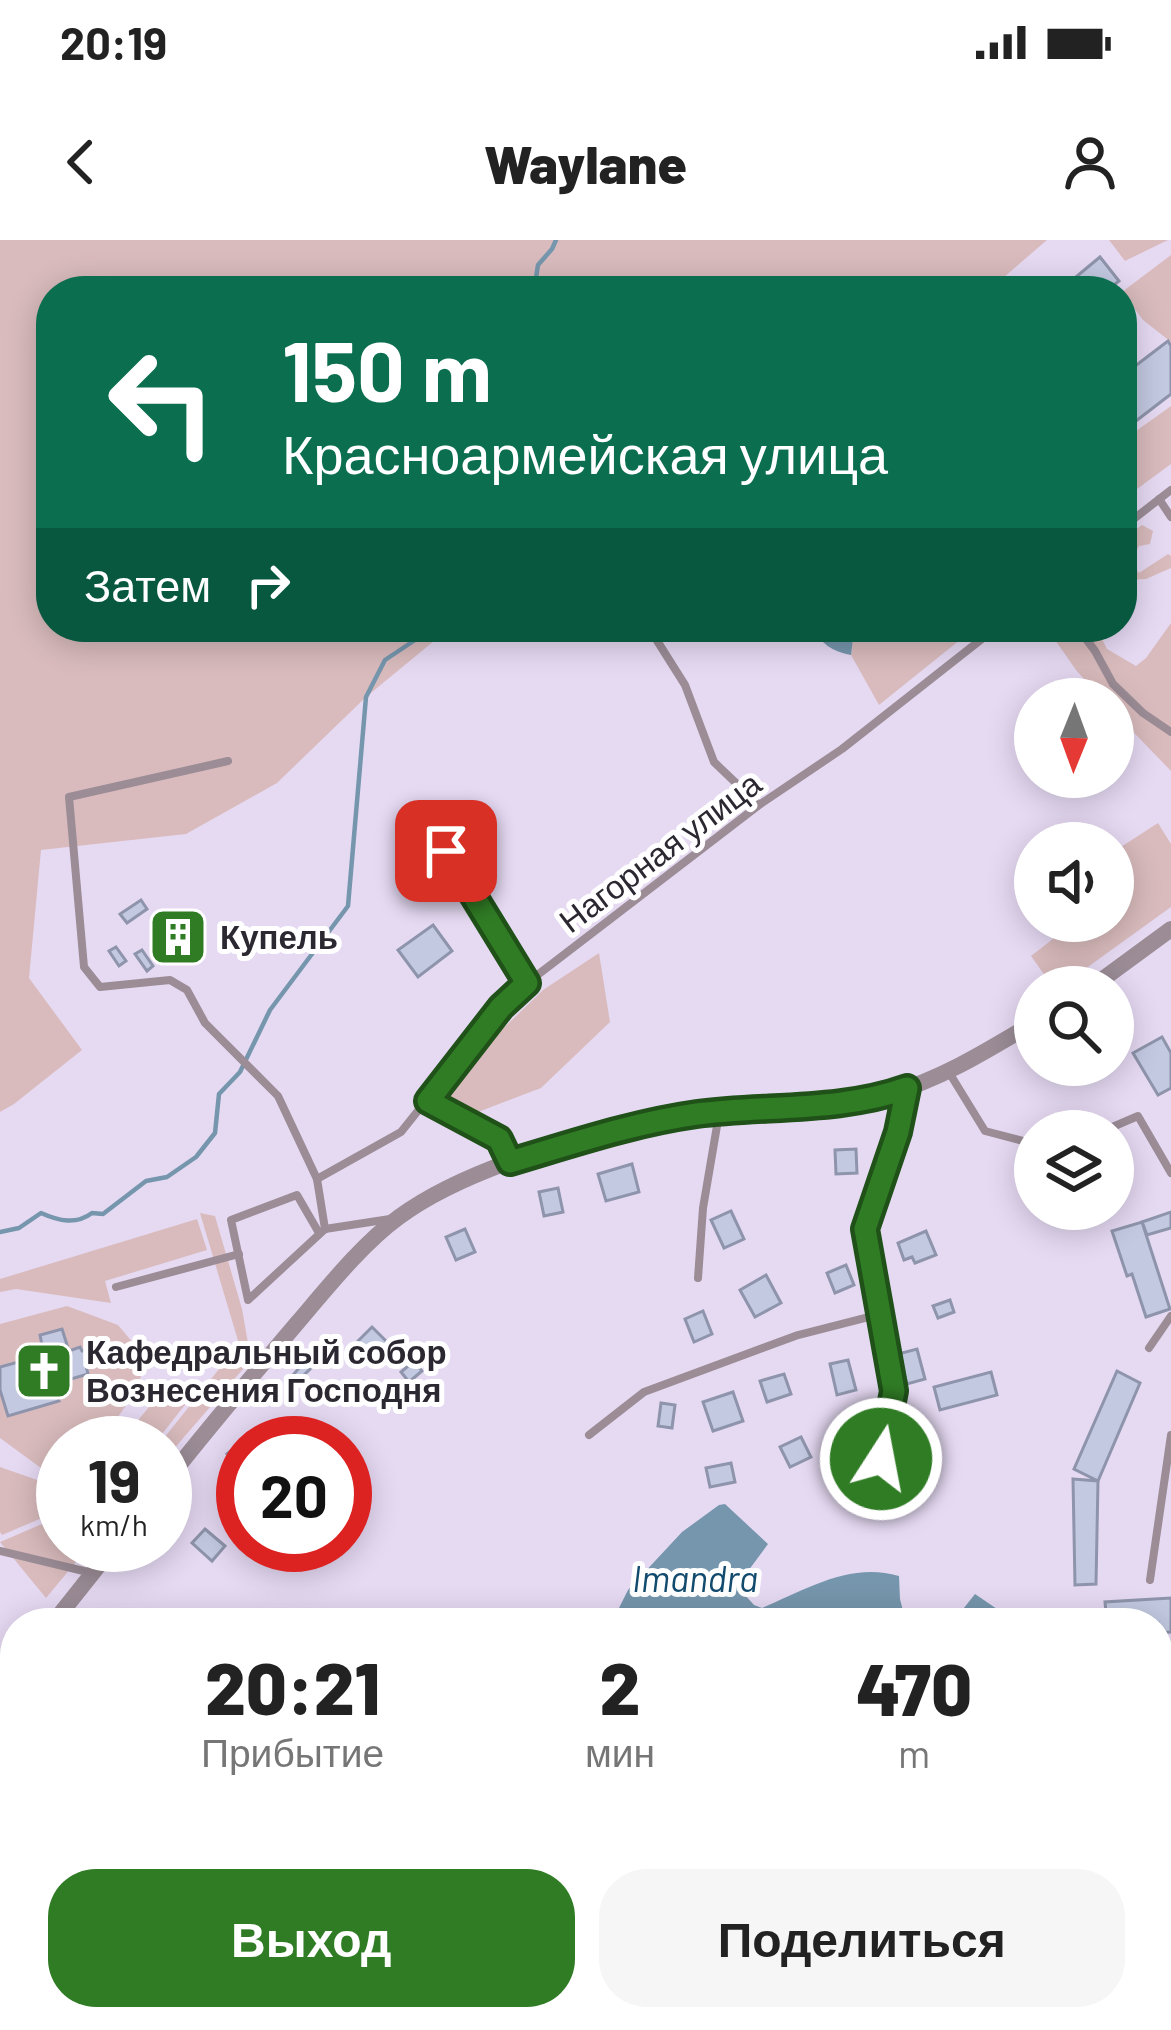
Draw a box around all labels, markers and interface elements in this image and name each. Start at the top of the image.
text: 20:19 [60,15,167,69]
icon: back [48,129,114,195]
icon: person [1057,129,1123,195]
text: Waylane [484,130,687,195]
text: 150 m [282,318,492,419]
icon: left [84,324,240,480]
text: Красноармейская улица [282,420,888,485]
icon: right [235,552,301,618]
text: Затем [84,557,211,611]
north arrow [1014,678,1134,798]
map controls [1014,678,1134,1230]
street label: Нагорная улица [551,762,769,940]
pin [395,800,497,902]
icon: arrive [413,818,479,884]
button: sound [1014,822,1134,942]
building icon: Купель [147,906,209,968]
place label: Купель [220,916,338,956]
button: search [1014,966,1134,1086]
button: layers [1014,1110,1134,1230]
place label: Кафедральный собор Вознесения Господня [86,1331,447,1409]
church icon: Кафедральный собор Вознесения Господня [13,1340,75,1402]
position arrow [818,1396,944,1522]
speed limit sign: 20 [216,1416,372,1572]
text: 19 [87,1443,141,1515]
text: km/h [80,1506,148,1542]
water label: Imandra [632,1556,758,1599]
text: 20:21 [205,1643,380,1729]
text: 2 [600,1643,641,1729]
text: 470 [856,1644,972,1730]
text: Прибытие [201,1728,384,1775]
text: мин [585,1728,655,1775]
text: m [898,1729,930,1776]
button: Выход [48,1869,575,2007]
button: Поделиться [599,1869,1125,2007]

